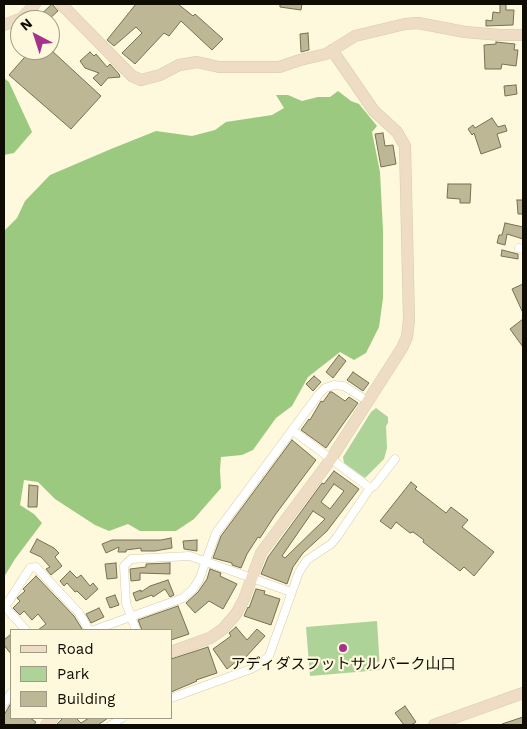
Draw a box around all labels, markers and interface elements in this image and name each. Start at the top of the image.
north arrow [10,10,60,60]
text: N [17,15,35,34]
legend [10,629,172,719]
text: Road [57,640,94,658]
marker: アディダスフットサルパーク山口 [337,642,349,654]
place label: アディダスフットサルパーク山口 [231,656,455,674]
text: Park [57,665,89,683]
text: Building [57,690,115,708]

